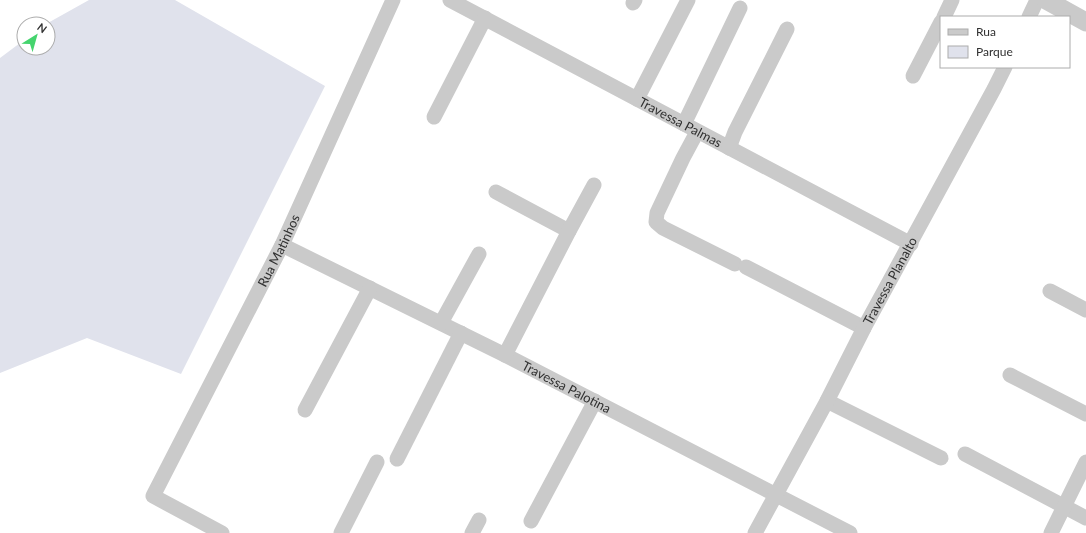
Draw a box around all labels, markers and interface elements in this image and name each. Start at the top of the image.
north arrow [16,16,56,56]
legend [940,16,1070,68]
text: N [35,20,50,35]
text: Rua [976,24,996,39]
text: Parque [976,44,1013,59]
street label: Travessa Palmas [636,94,725,151]
street label: Rua Matinhos [254,211,303,289]
street label: Travessa Planalto [859,234,920,328]
street label: Travessa Palotina [519,357,614,416]

